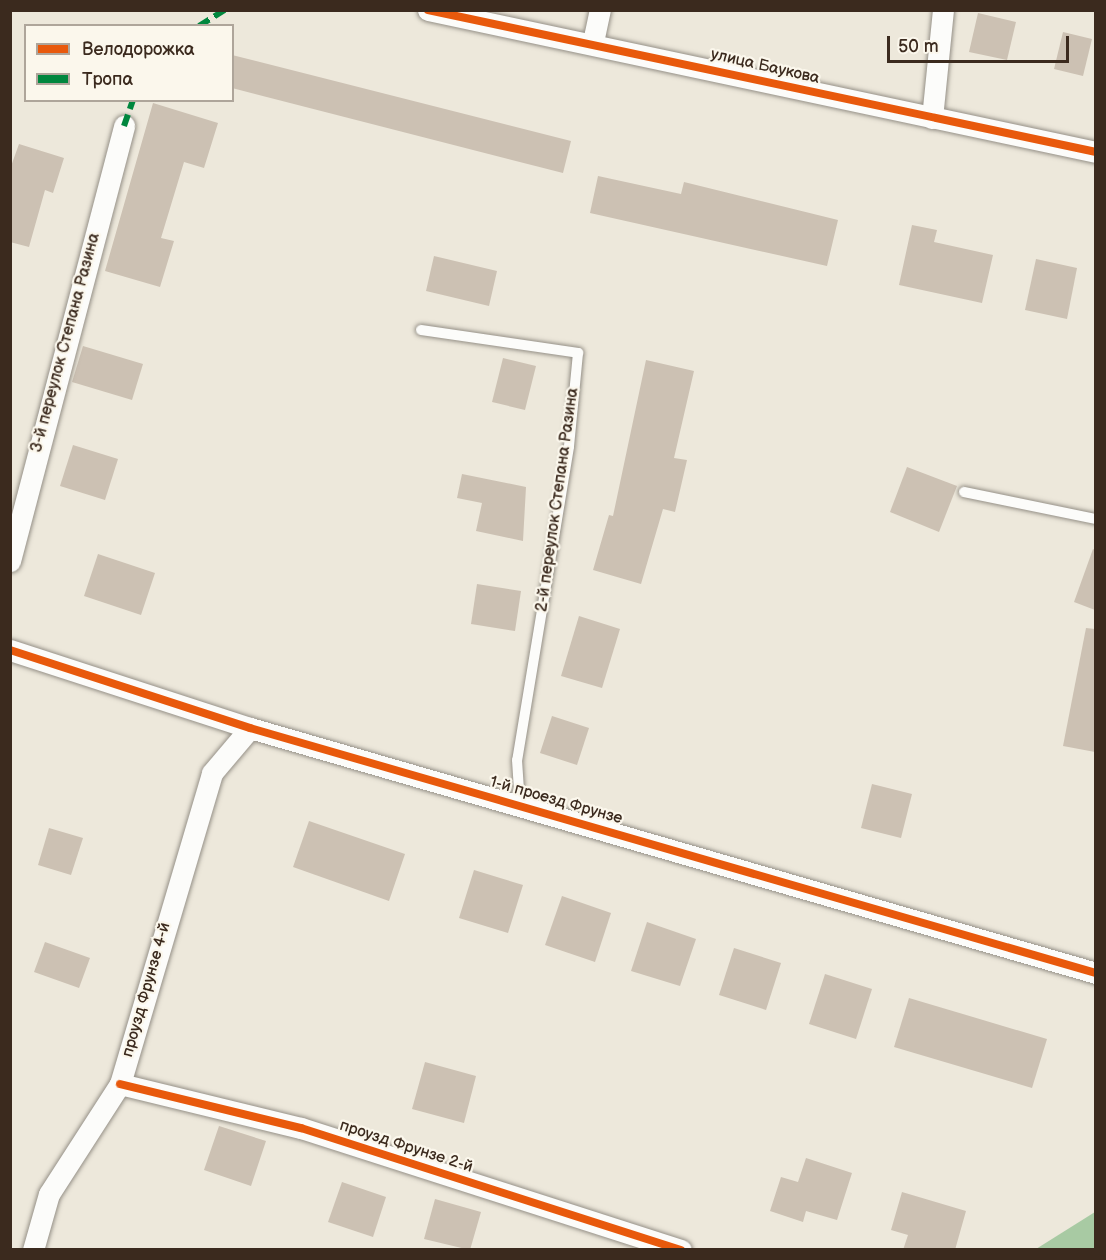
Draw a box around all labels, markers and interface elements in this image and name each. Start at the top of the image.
legend [24,24,234,102]
scale bar [890,24,1072,62]
text: 50 m [898,36,939,57]
text: Велодорожка [82,39,195,60]
street label: улица Баукова [709,45,821,89]
text: Тропа [82,69,133,90]
street label: 3-й переулок Степана Разина [27,231,105,455]
street label: 2-й переулок Степана Разина [533,387,583,613]
street label: 1-й проезд Фрунзе [487,773,625,829]
street label: проузд Фрунзе 4-й [119,920,175,1060]
street label: проузд Фрунзе 2-й [337,1116,475,1178]

